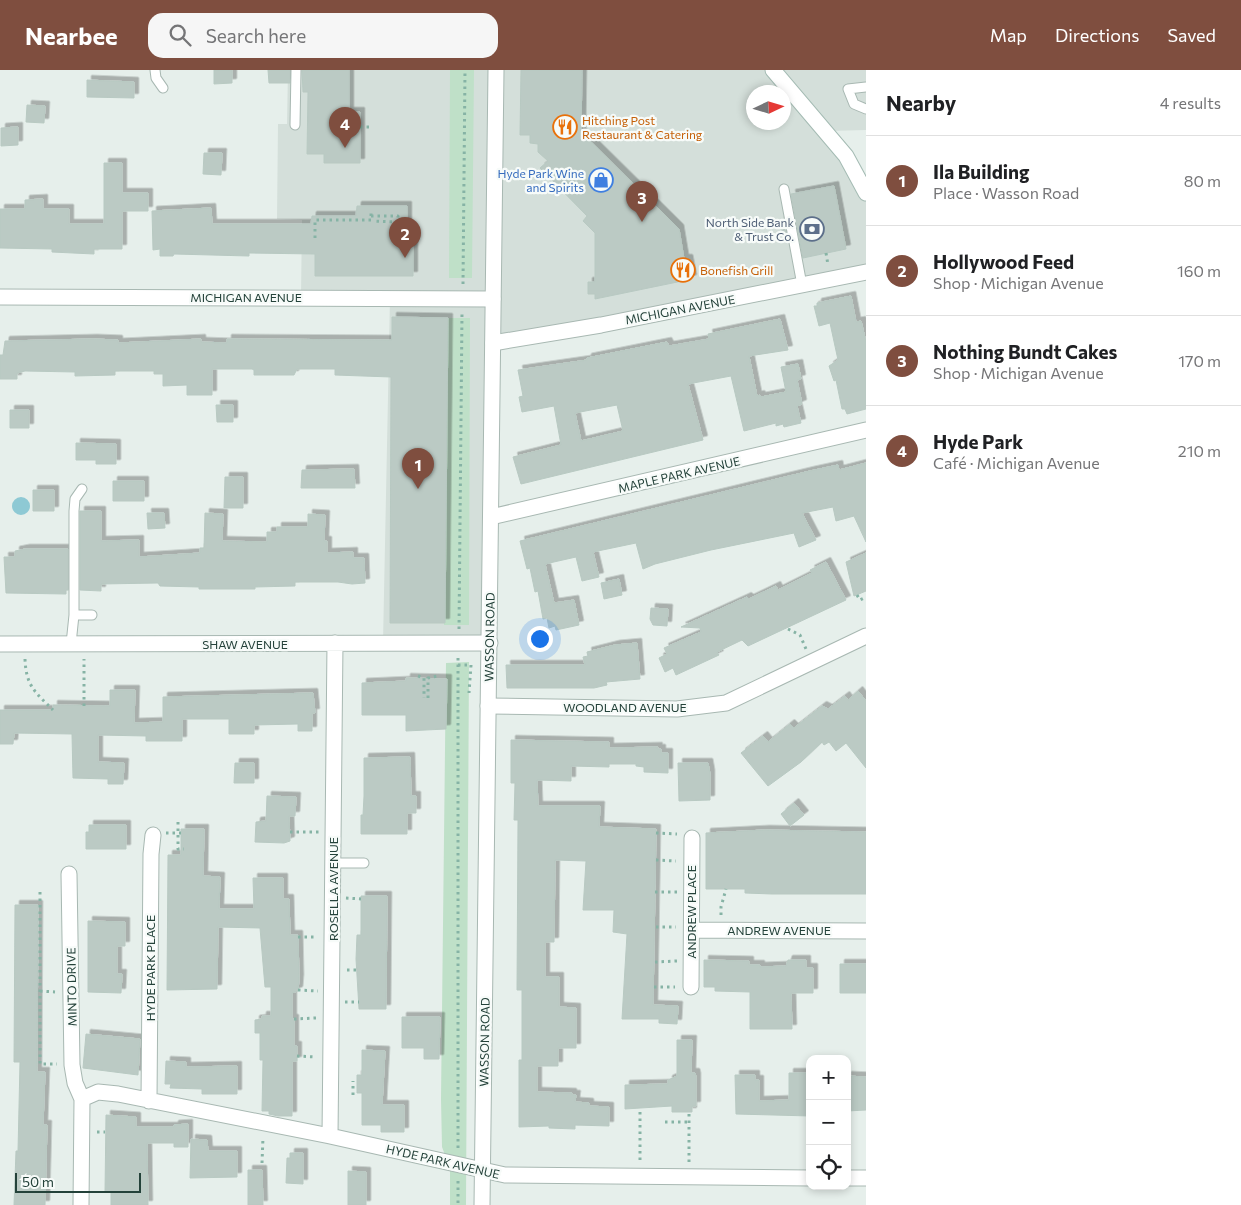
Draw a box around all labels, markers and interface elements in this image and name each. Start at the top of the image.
search box [148,13,498,58]
text: Nearbee [25,21,118,50]
icon: search [166,21,194,49]
text: Search here [206,24,306,47]
text: Map [990,24,1027,46]
text: Directions [1055,24,1139,46]
text: Saved [1167,24,1216,46]
north arrow [746,85,791,130]
text: Nearby [886,90,956,115]
text: 4 results [1160,93,1221,112]
pin: 4 [329,107,361,148]
place label: Hitching Post Restaurant & Catering [582,113,703,141]
restaurant icon: Hitching Post Restaurant & Catering [552,114,578,140]
text: Ila Building [933,160,1030,183]
place label: Hyde Park Wine and Spirits [497,166,584,194]
shop icon: Hyde Park Wine and Spirits [588,167,614,193]
text: 1 [898,171,906,190]
text: 80 m [1184,171,1221,190]
pin: 3 [626,181,658,222]
text: Place · Wasson Road [933,183,1079,202]
place label: North Side Bank & Trust Co. [706,215,794,243]
bank icon: North Side Bank & Trust Co. [799,216,825,242]
pin: 2 [389,217,421,258]
text: Hollywood Feed [933,250,1074,273]
restaurant icon: Bonefish Grill [670,257,696,283]
text: 2 [897,261,907,280]
text: 160 m [1177,261,1221,280]
place label: Bonefish Grill [700,263,773,277]
text: Shop · Michigan Avenue [933,273,1104,292]
street label: MICHIGAN AVENUE [190,290,302,304]
street label: MICHIGAN AVENUE [624,291,736,327]
text: Nothing Bundt Cakes [933,340,1117,363]
text: 3 [897,351,907,370]
text: 170 m [1178,351,1221,370]
text: Shop · Michigan Avenue [933,363,1104,382]
text: Hyde Park [933,430,1023,453]
text: 4 [897,441,907,460]
text: 210 m [1178,441,1221,460]
pin: 1 [402,448,434,489]
street label: MAPLE PARK AVENUE [617,453,741,495]
text: Café · Michigan Avenue [933,453,1100,472]
street label: WASSON ROAD [481,592,497,682]
your location [527,626,553,652]
street label: SHAW AVENUE [202,637,288,651]
street label: WOODLAND AVENUE [563,700,687,714]
street label: ROSELLA AVENUE [326,837,340,941]
street label: ANDREW PLACE [684,865,698,959]
street label: HYDE PARK PLACE [143,915,157,1021]
street label: ANDREW AVENUE [727,923,831,937]
street label: MINTO DRIVE [63,947,79,1027]
street label: WASSON ROAD [476,997,492,1087]
map controls [806,1055,851,1190]
button: + [806,1055,851,1100]
button: − [806,1100,851,1145]
street label: HYDE PARK AVENUE [385,1141,501,1181]
button: locate [806,1145,851,1190]
scale bar [15,1170,141,1193]
text: 50 m [22,1173,54,1190]

